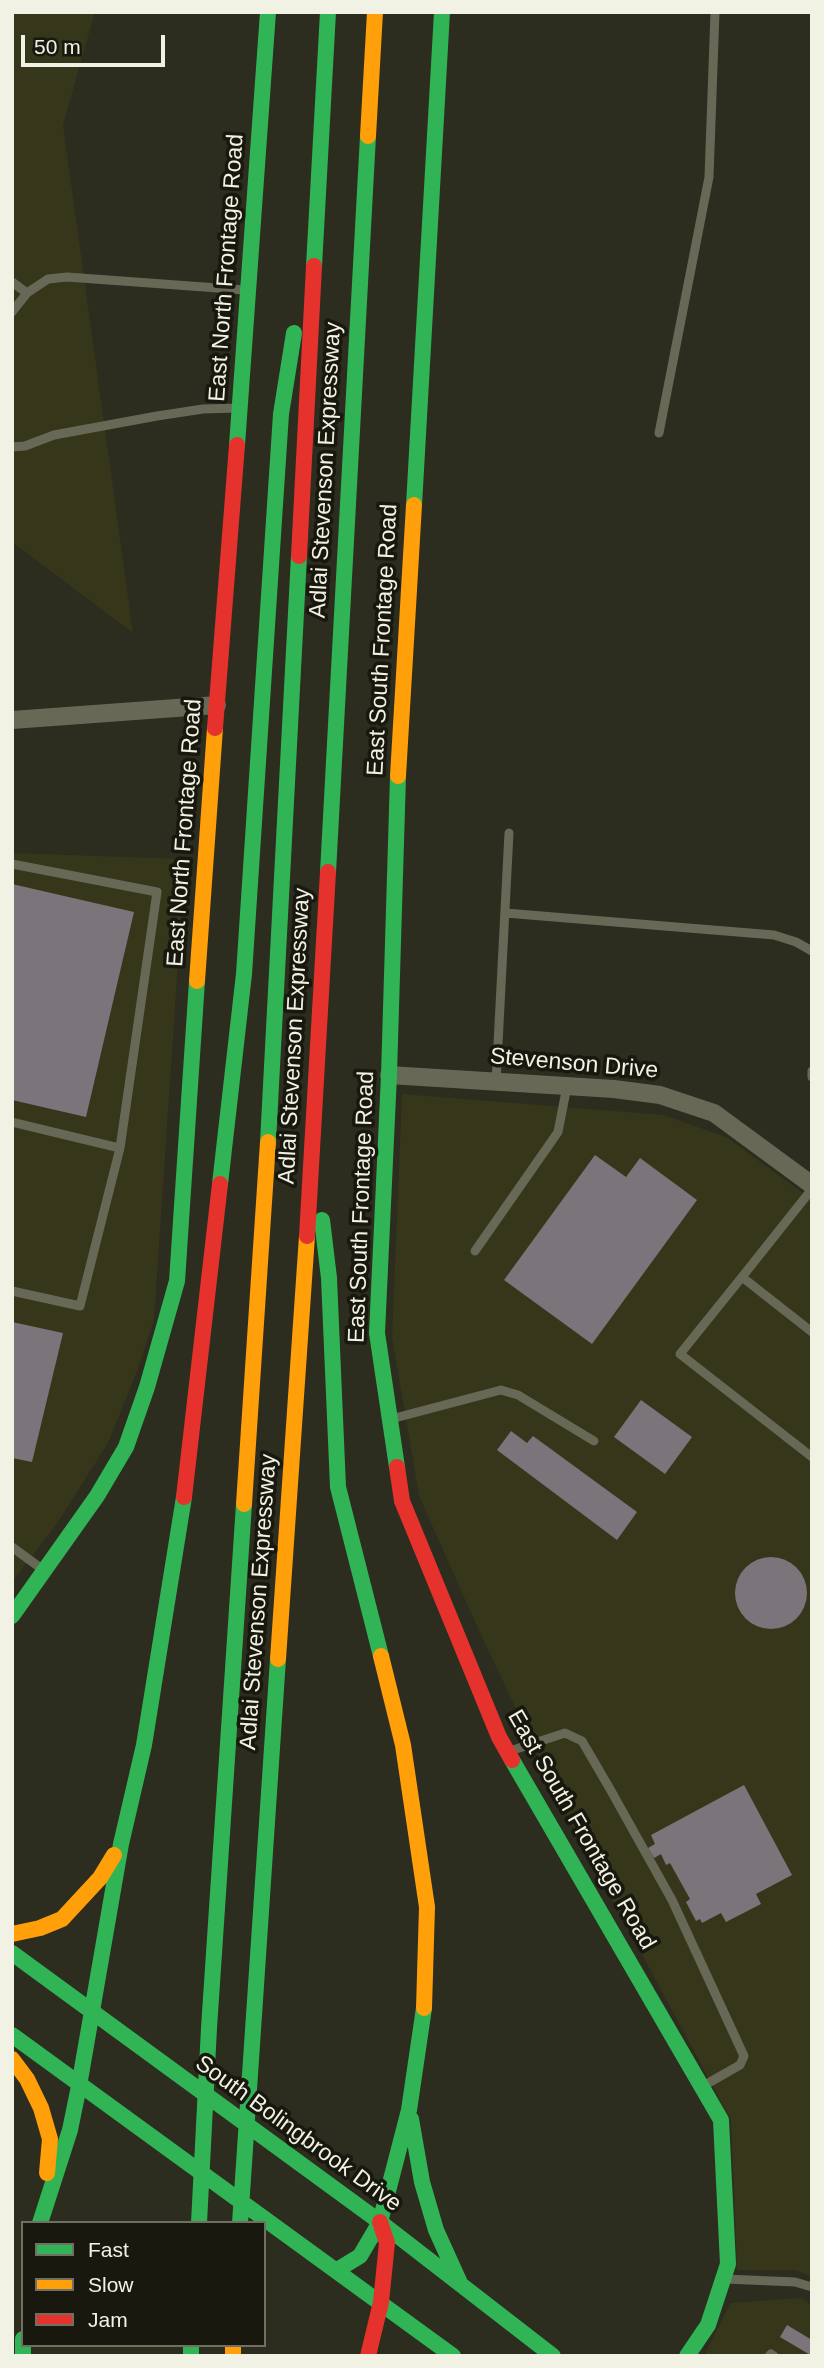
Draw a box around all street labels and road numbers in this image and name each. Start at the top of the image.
street label: East North Frontage Road [204,133,250,403]
street label: Adlai Stevenson Expressway [304,321,348,619]
street label: East South Frontage Road [362,503,404,777]
street label: East North Frontage Road [162,698,208,968]
street label: Adlai Stevenson Expressway [273,887,317,1185]
street label: Stevenson Drive [489,1043,659,1085]
street label: East South Frontage Road [343,1070,381,1344]
street label: Adlai Stevenson Expressway [235,1453,283,1751]
street label: East South Frontage Road [501,1705,661,1955]
street label: South Bolingbrook Drive [190,2050,406,2218]

